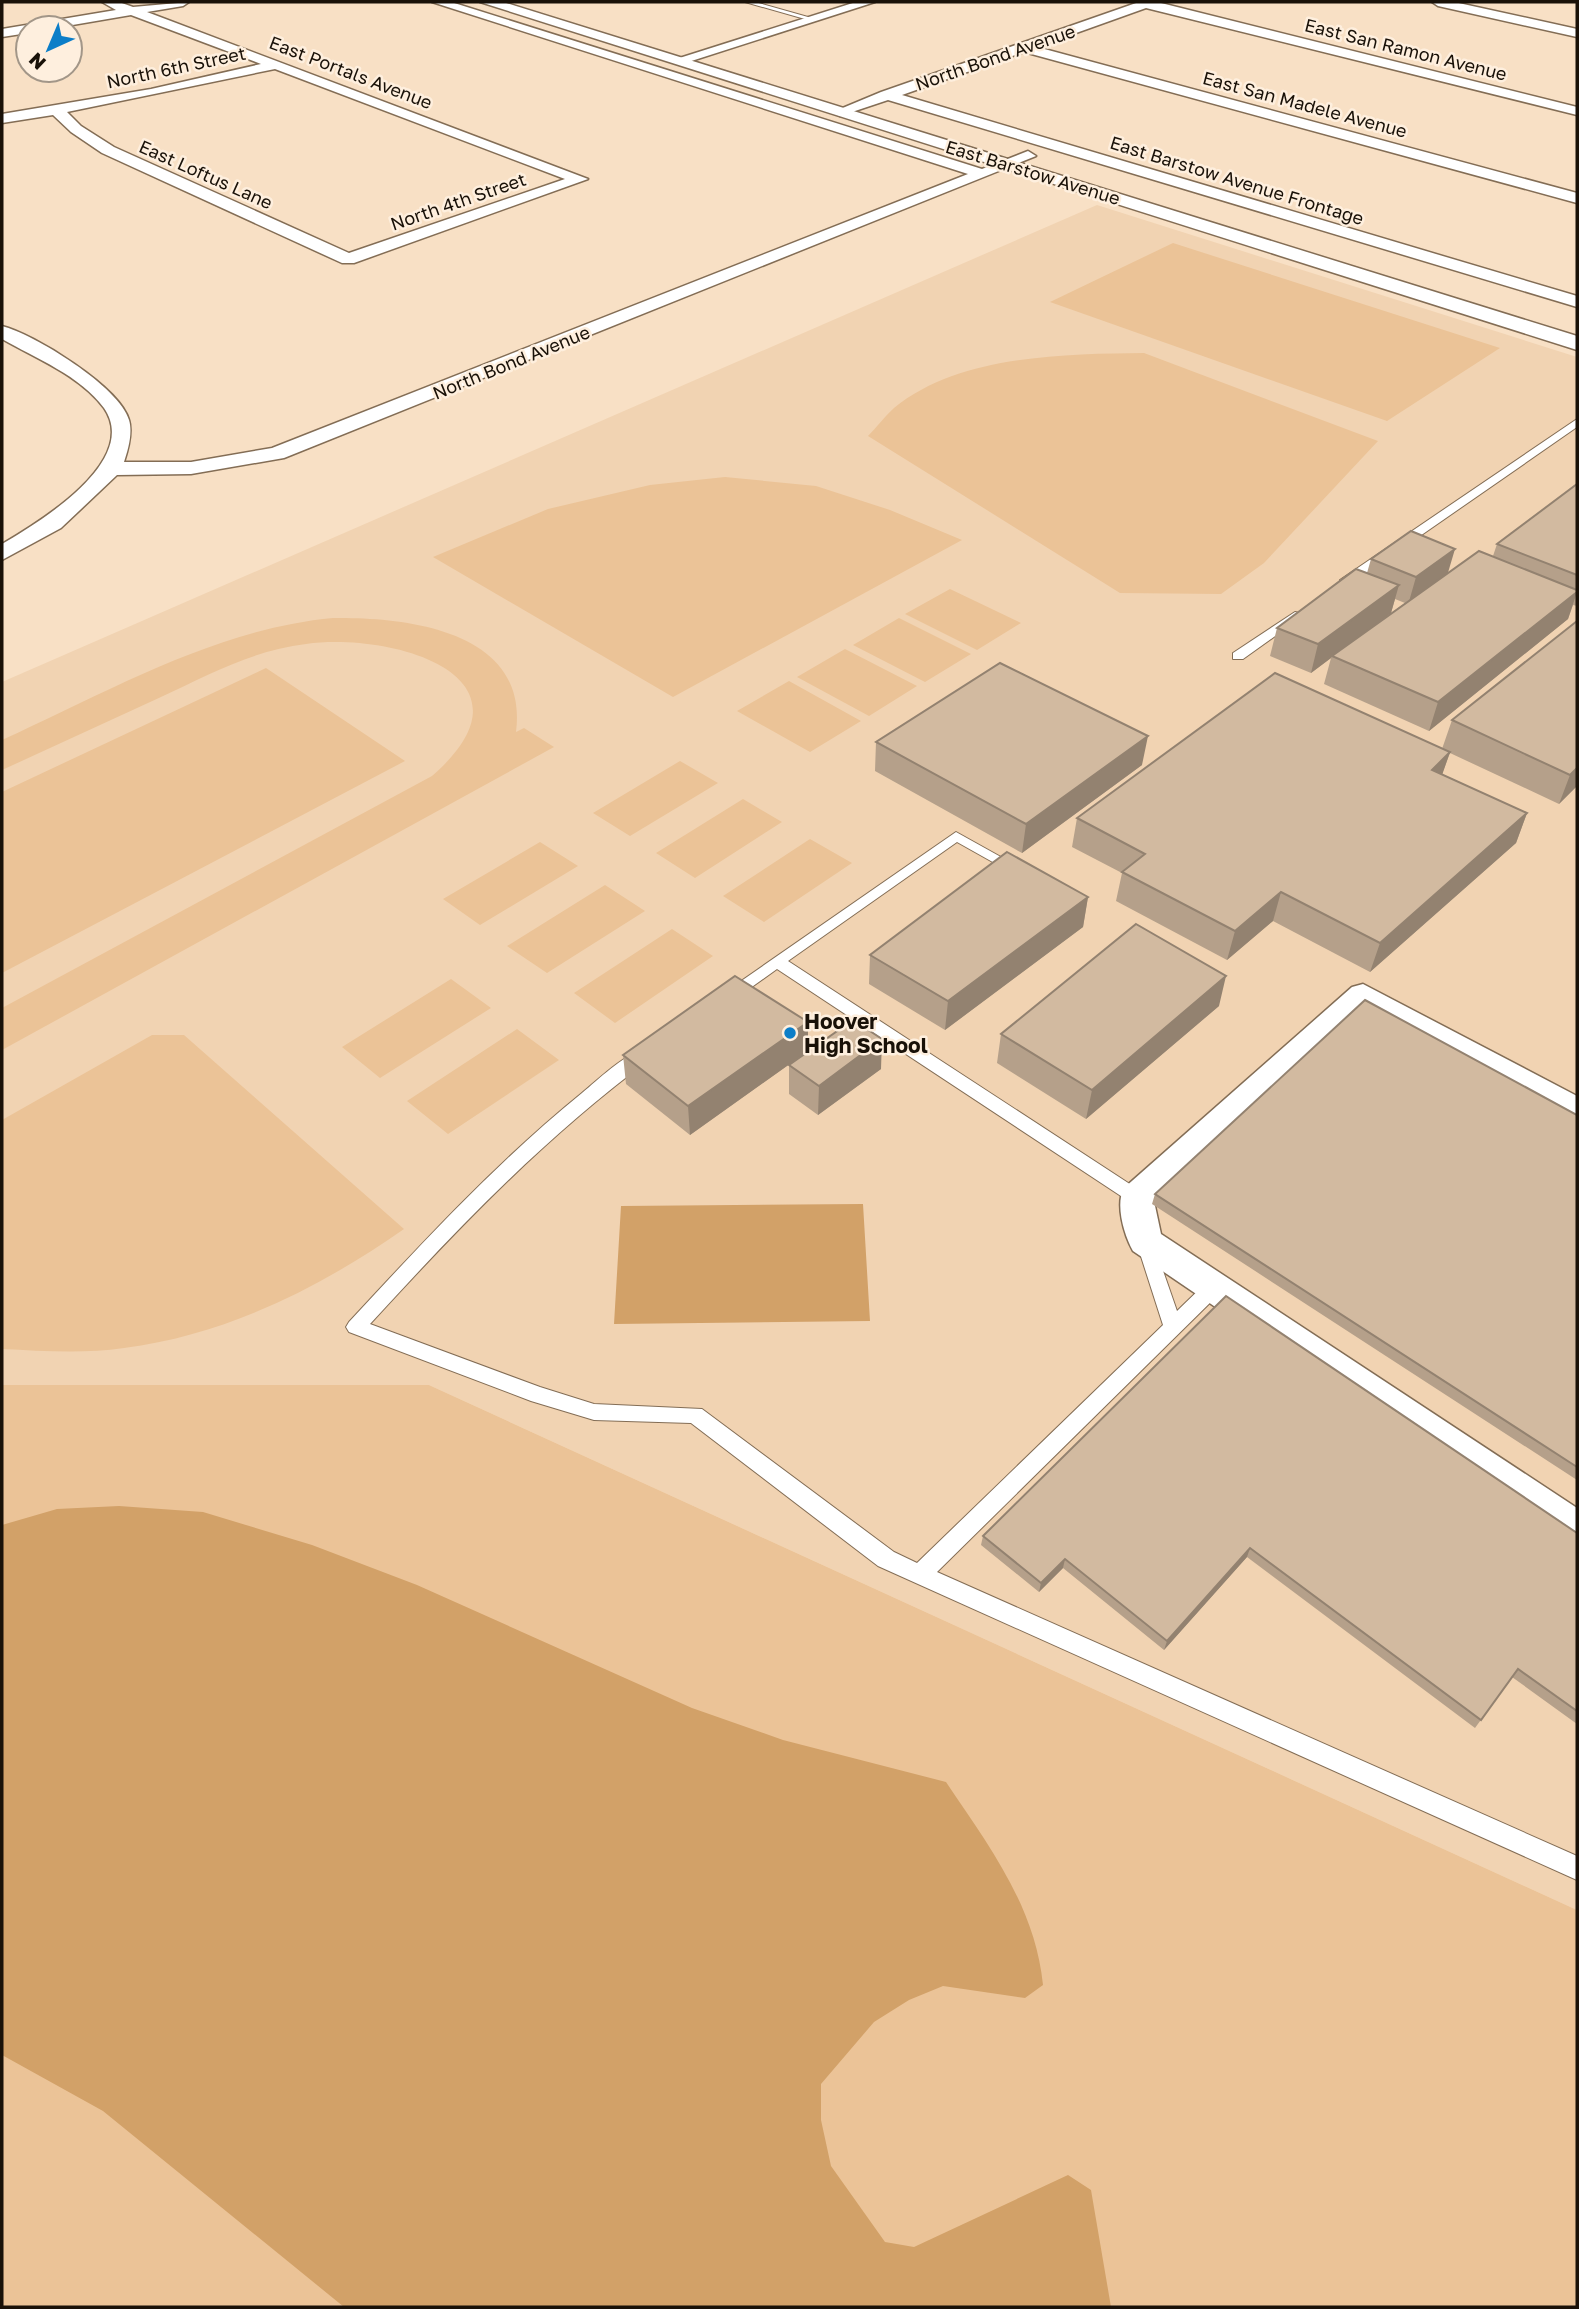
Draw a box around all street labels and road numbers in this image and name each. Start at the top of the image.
street label: East San Ramon Avenue [1303,13,1509,85]
street label: North Bond Avenue [912,19,1078,95]
street label: East Portals Avenue [266,31,436,113]
street label: North 6th Street [104,42,248,92]
street label: East San Madele Avenue [1200,66,1410,142]
street label: East Barstow Avenue Frontage [1108,131,1366,229]
street label: East Loftus Lane [136,135,276,213]
street label: East Barstow Avenue [943,135,1123,209]
street label: North 4th Street [387,168,529,234]
street label: North Bond Avenue [429,320,593,404]

